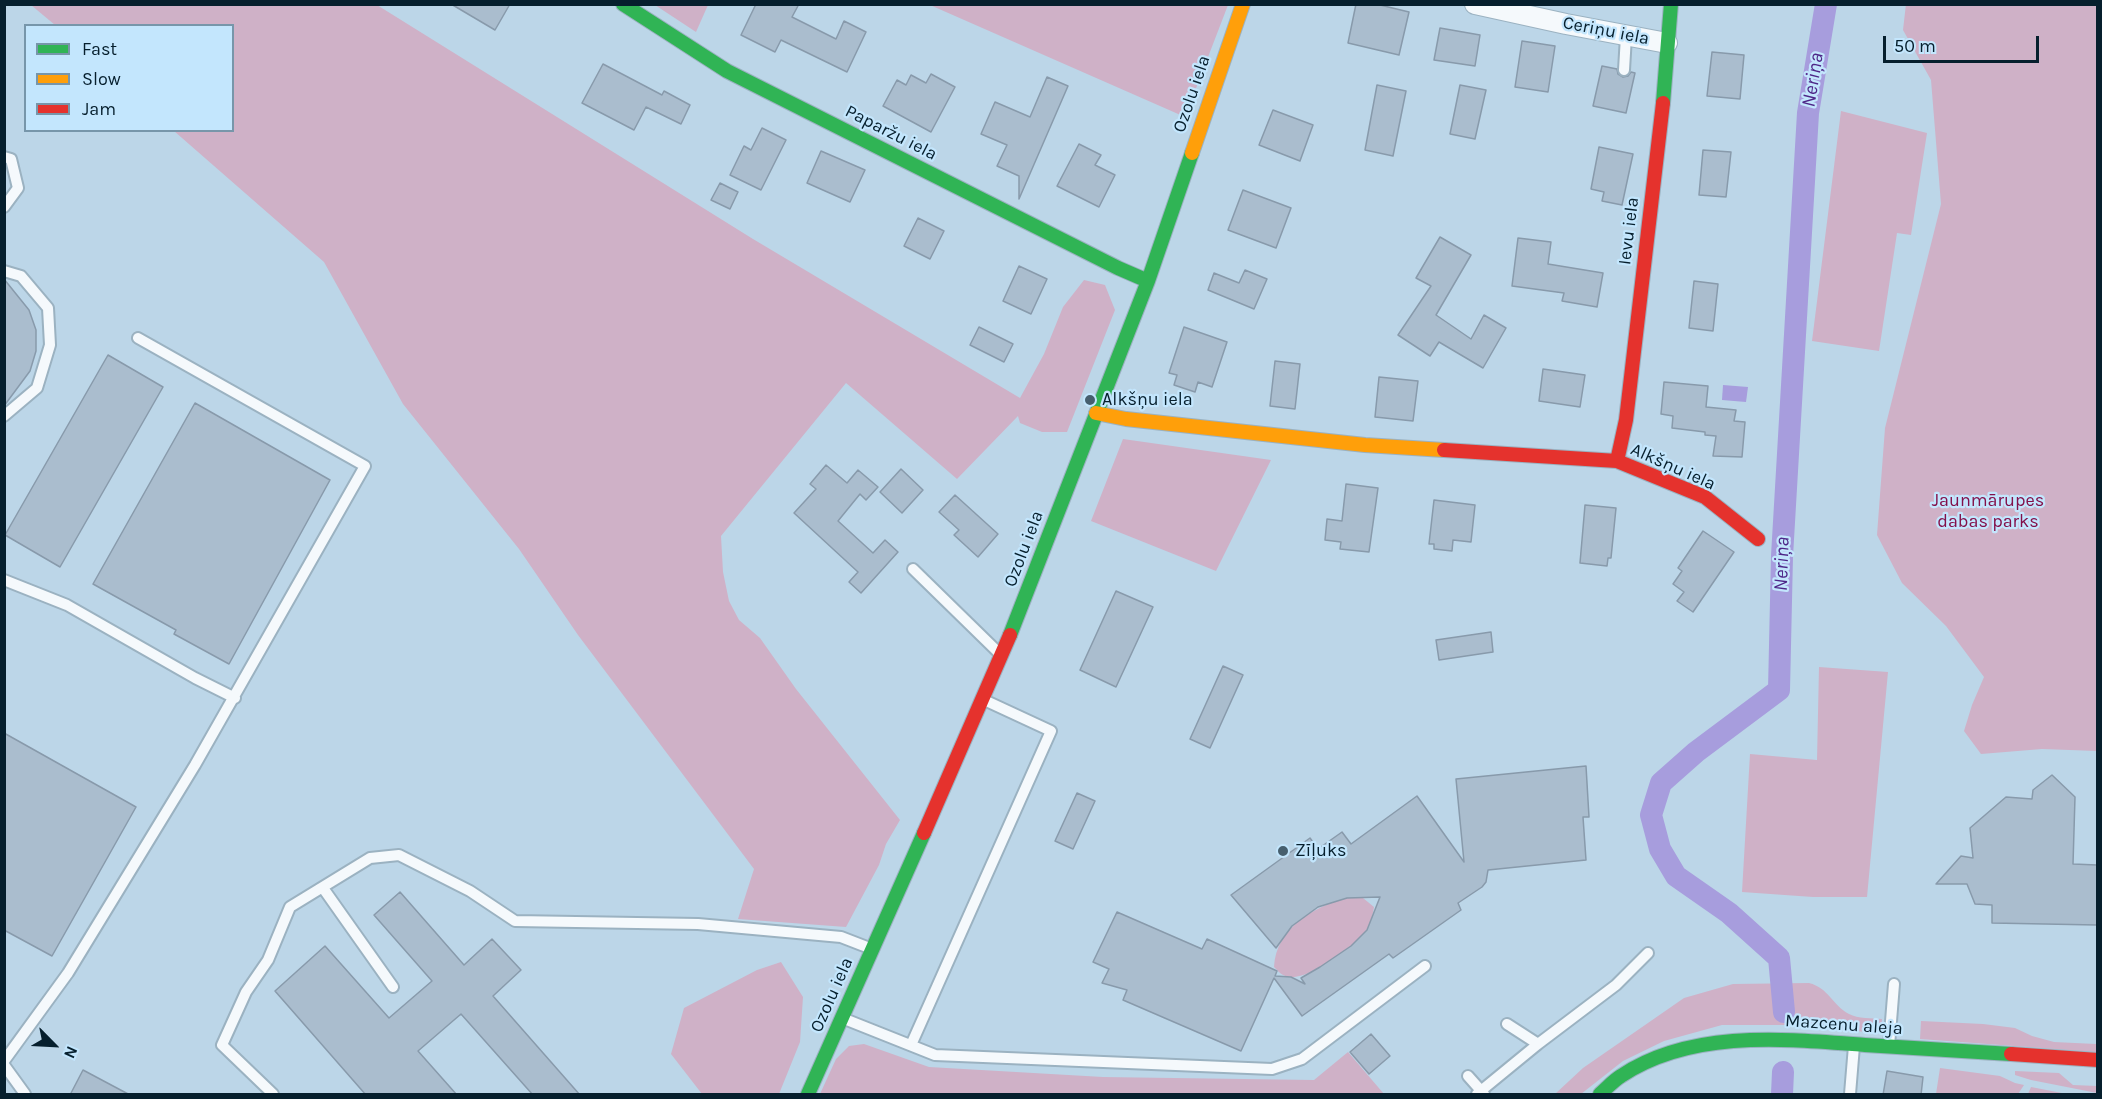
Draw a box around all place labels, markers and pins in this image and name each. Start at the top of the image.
place label: Alkšņu iela [1102,389,1193,411]
marker: Alkšņu iela [1083,393,1097,407]
place label: Zīļuks [1295,840,1347,862]
marker: Zīļuks [1276,844,1290,858]

